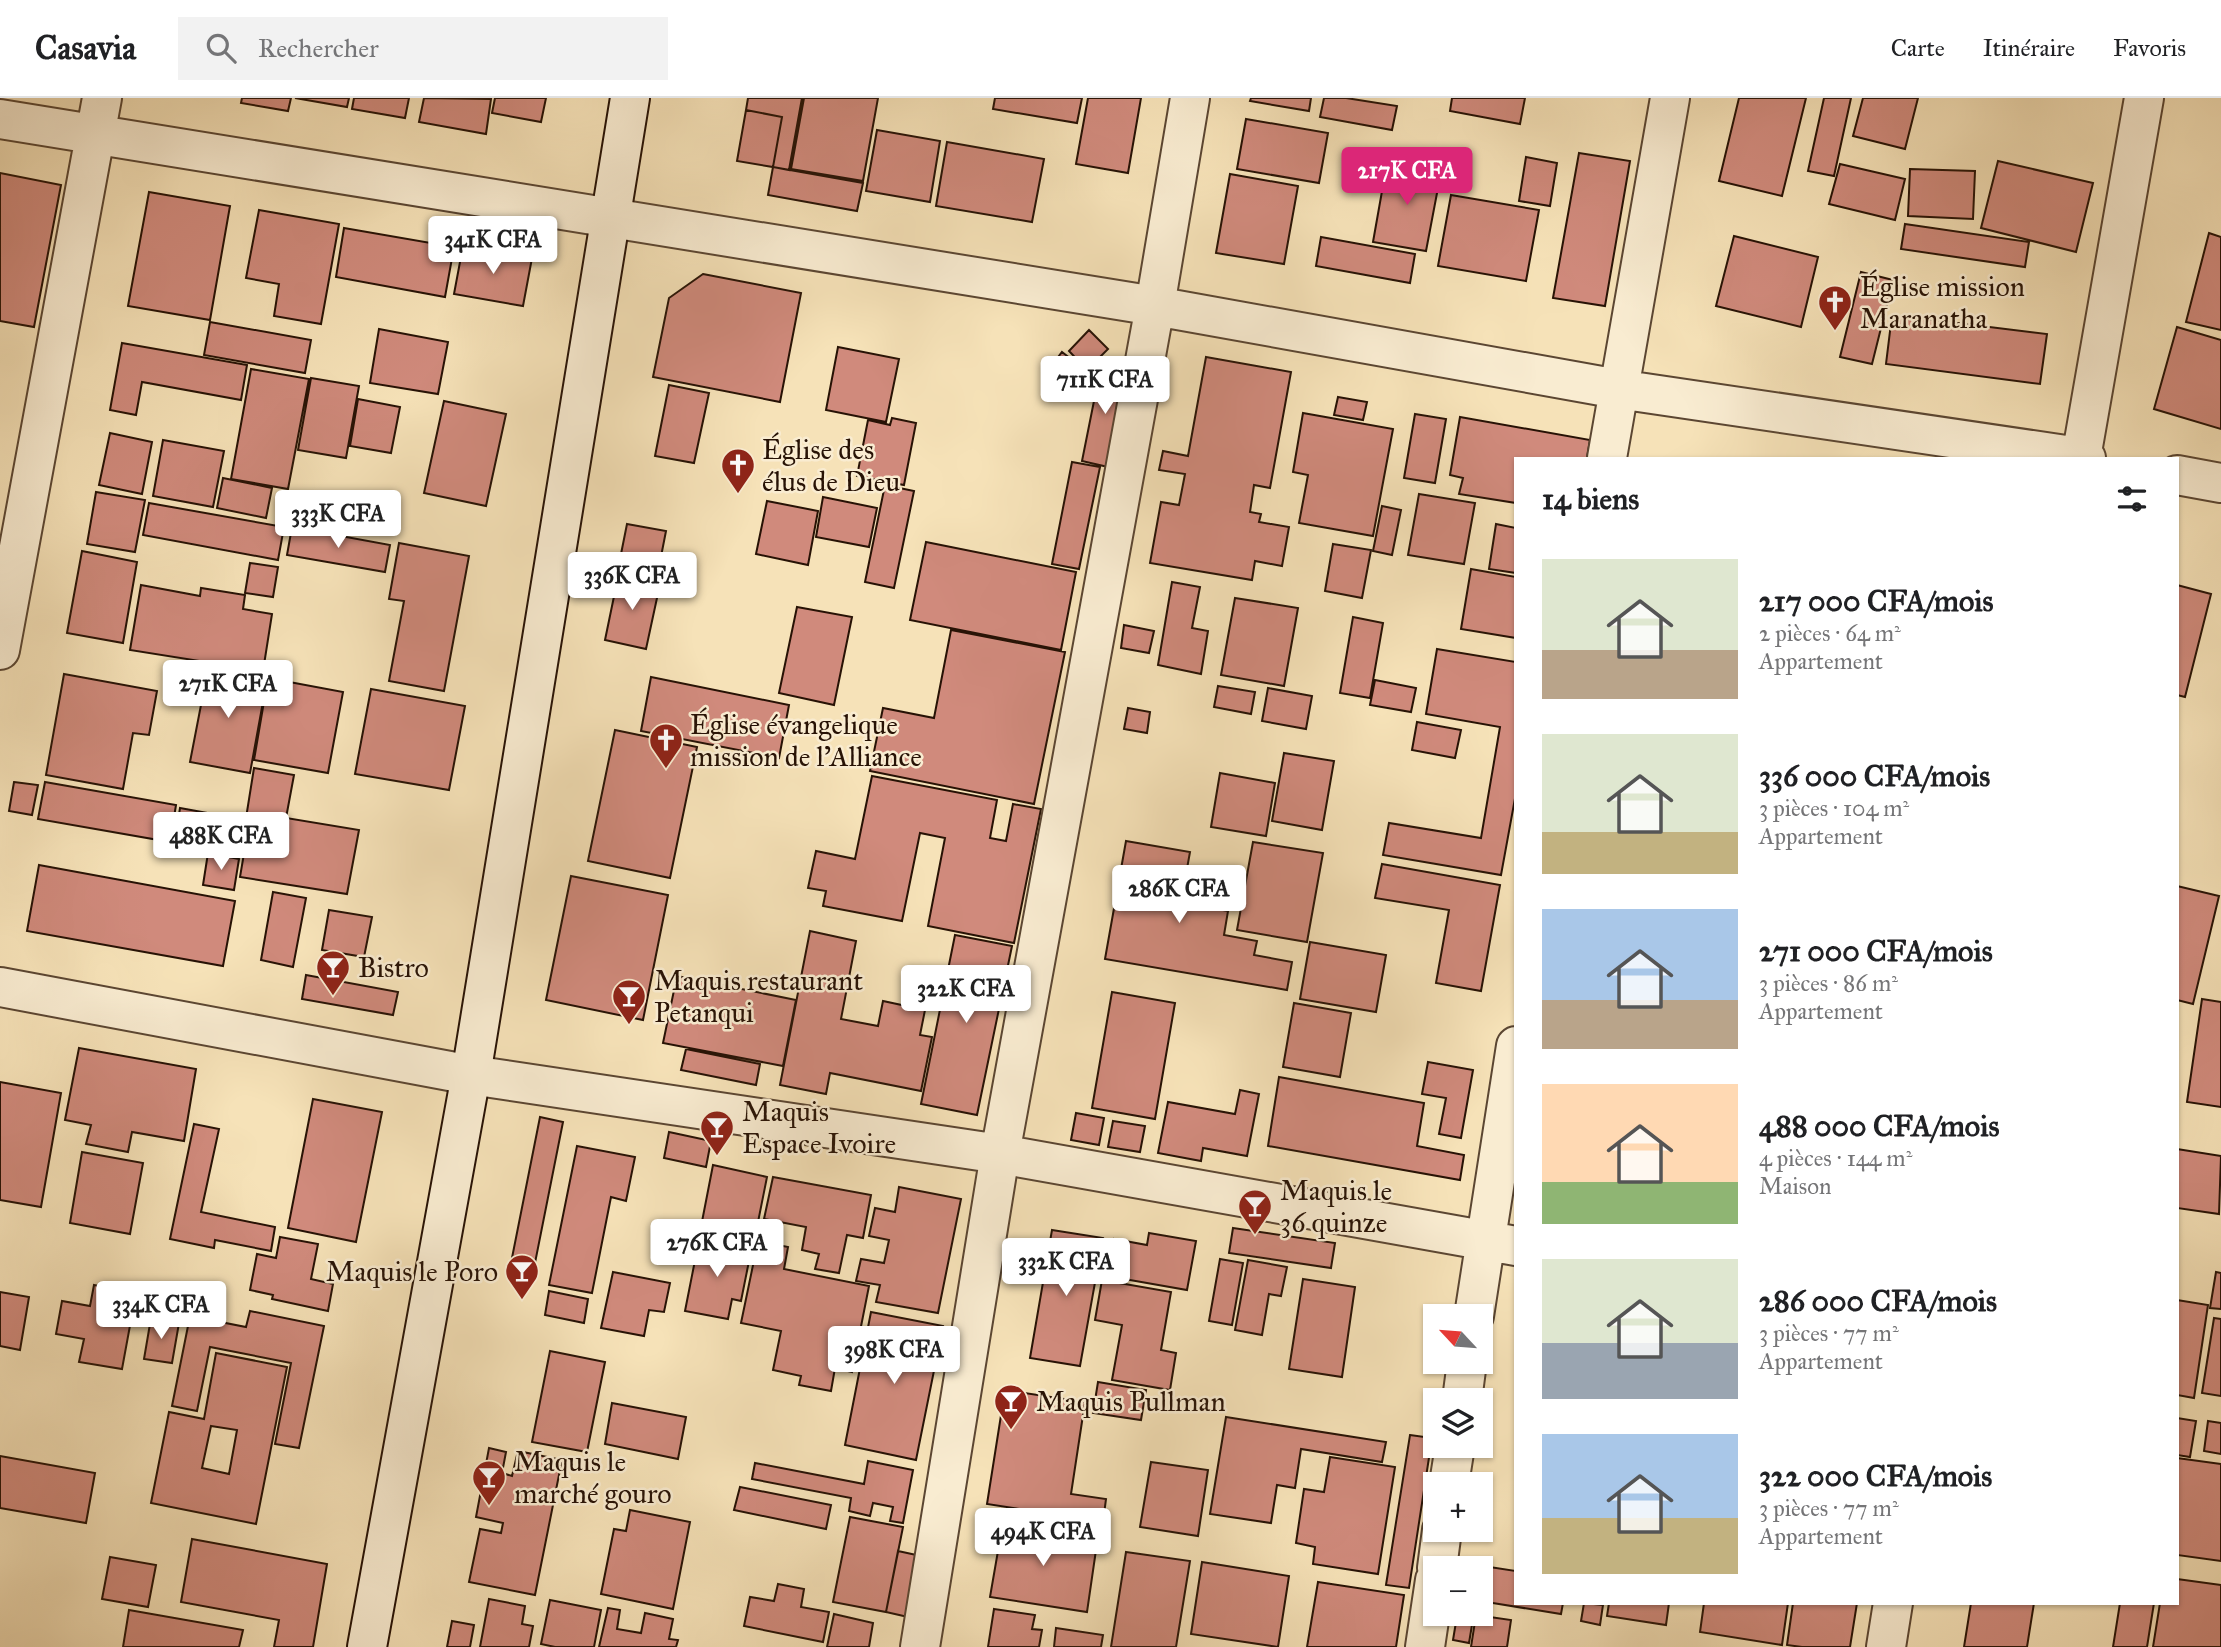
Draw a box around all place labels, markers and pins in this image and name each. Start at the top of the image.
pin: 217K CFA [1335,148,1479,207]
pin: 341K CFA [421,216,565,276]
place label: Église mission Maranatha [1860,269,2025,336]
church icon: Église mission Maranatha [1816,283,1854,332]
pin: 711K CFA [1033,356,1177,416]
place label: Église des élus de Dieu [762,432,900,499]
church icon: Église des élus de Dieu [719,446,757,495]
pin: 333K CFA [266,490,410,550]
pin: 336K CFA [560,552,704,612]
pin: 271K CFA [156,660,300,720]
place label: Église évangelique mission de l'Alliance [690,707,922,774]
church icon: Église évangelique mission de l'Alliance [647,721,685,770]
pin: 488K CFA [149,812,293,872]
pin: 286K CFA [1107,866,1251,925]
bar icon: Bistro [314,948,352,997]
place label: Bistro [358,950,429,985]
place label: Maquis restaurant Petanqui [654,963,863,1030]
pin: 322K CFA [894,965,1038,1025]
bar icon: Maquis restaurant Petanqui [610,977,648,1026]
place label: Maquis Espace Ivoire [742,1094,896,1161]
bar icon: Maquis Espace Ivoire [698,1108,736,1157]
place label: Maquis le 36 quinze [1280,1173,1392,1240]
bar icon: Maquis le 36 quinze [1236,1187,1274,1236]
pin: 276K CFA [645,1220,789,1279]
pin: 332K CFA [994,1238,1138,1298]
bar icon: Maquis le Poro [503,1252,541,1301]
place label: Maquis le Poro [326,1254,498,1289]
pin: 334K CFA [89,1282,233,1341]
pin: 398K CFA [822,1326,966,1386]
bar icon: Maquis Pullman [992,1382,1030,1431]
place label: Maquis Pullman [1036,1384,1226,1419]
place label: Maquis le marché gouro [514,1444,672,1511]
bar icon: Maquis le marché gouro [470,1458,508,1507]
pin: 494K CFA [971,1508,1115,1568]

